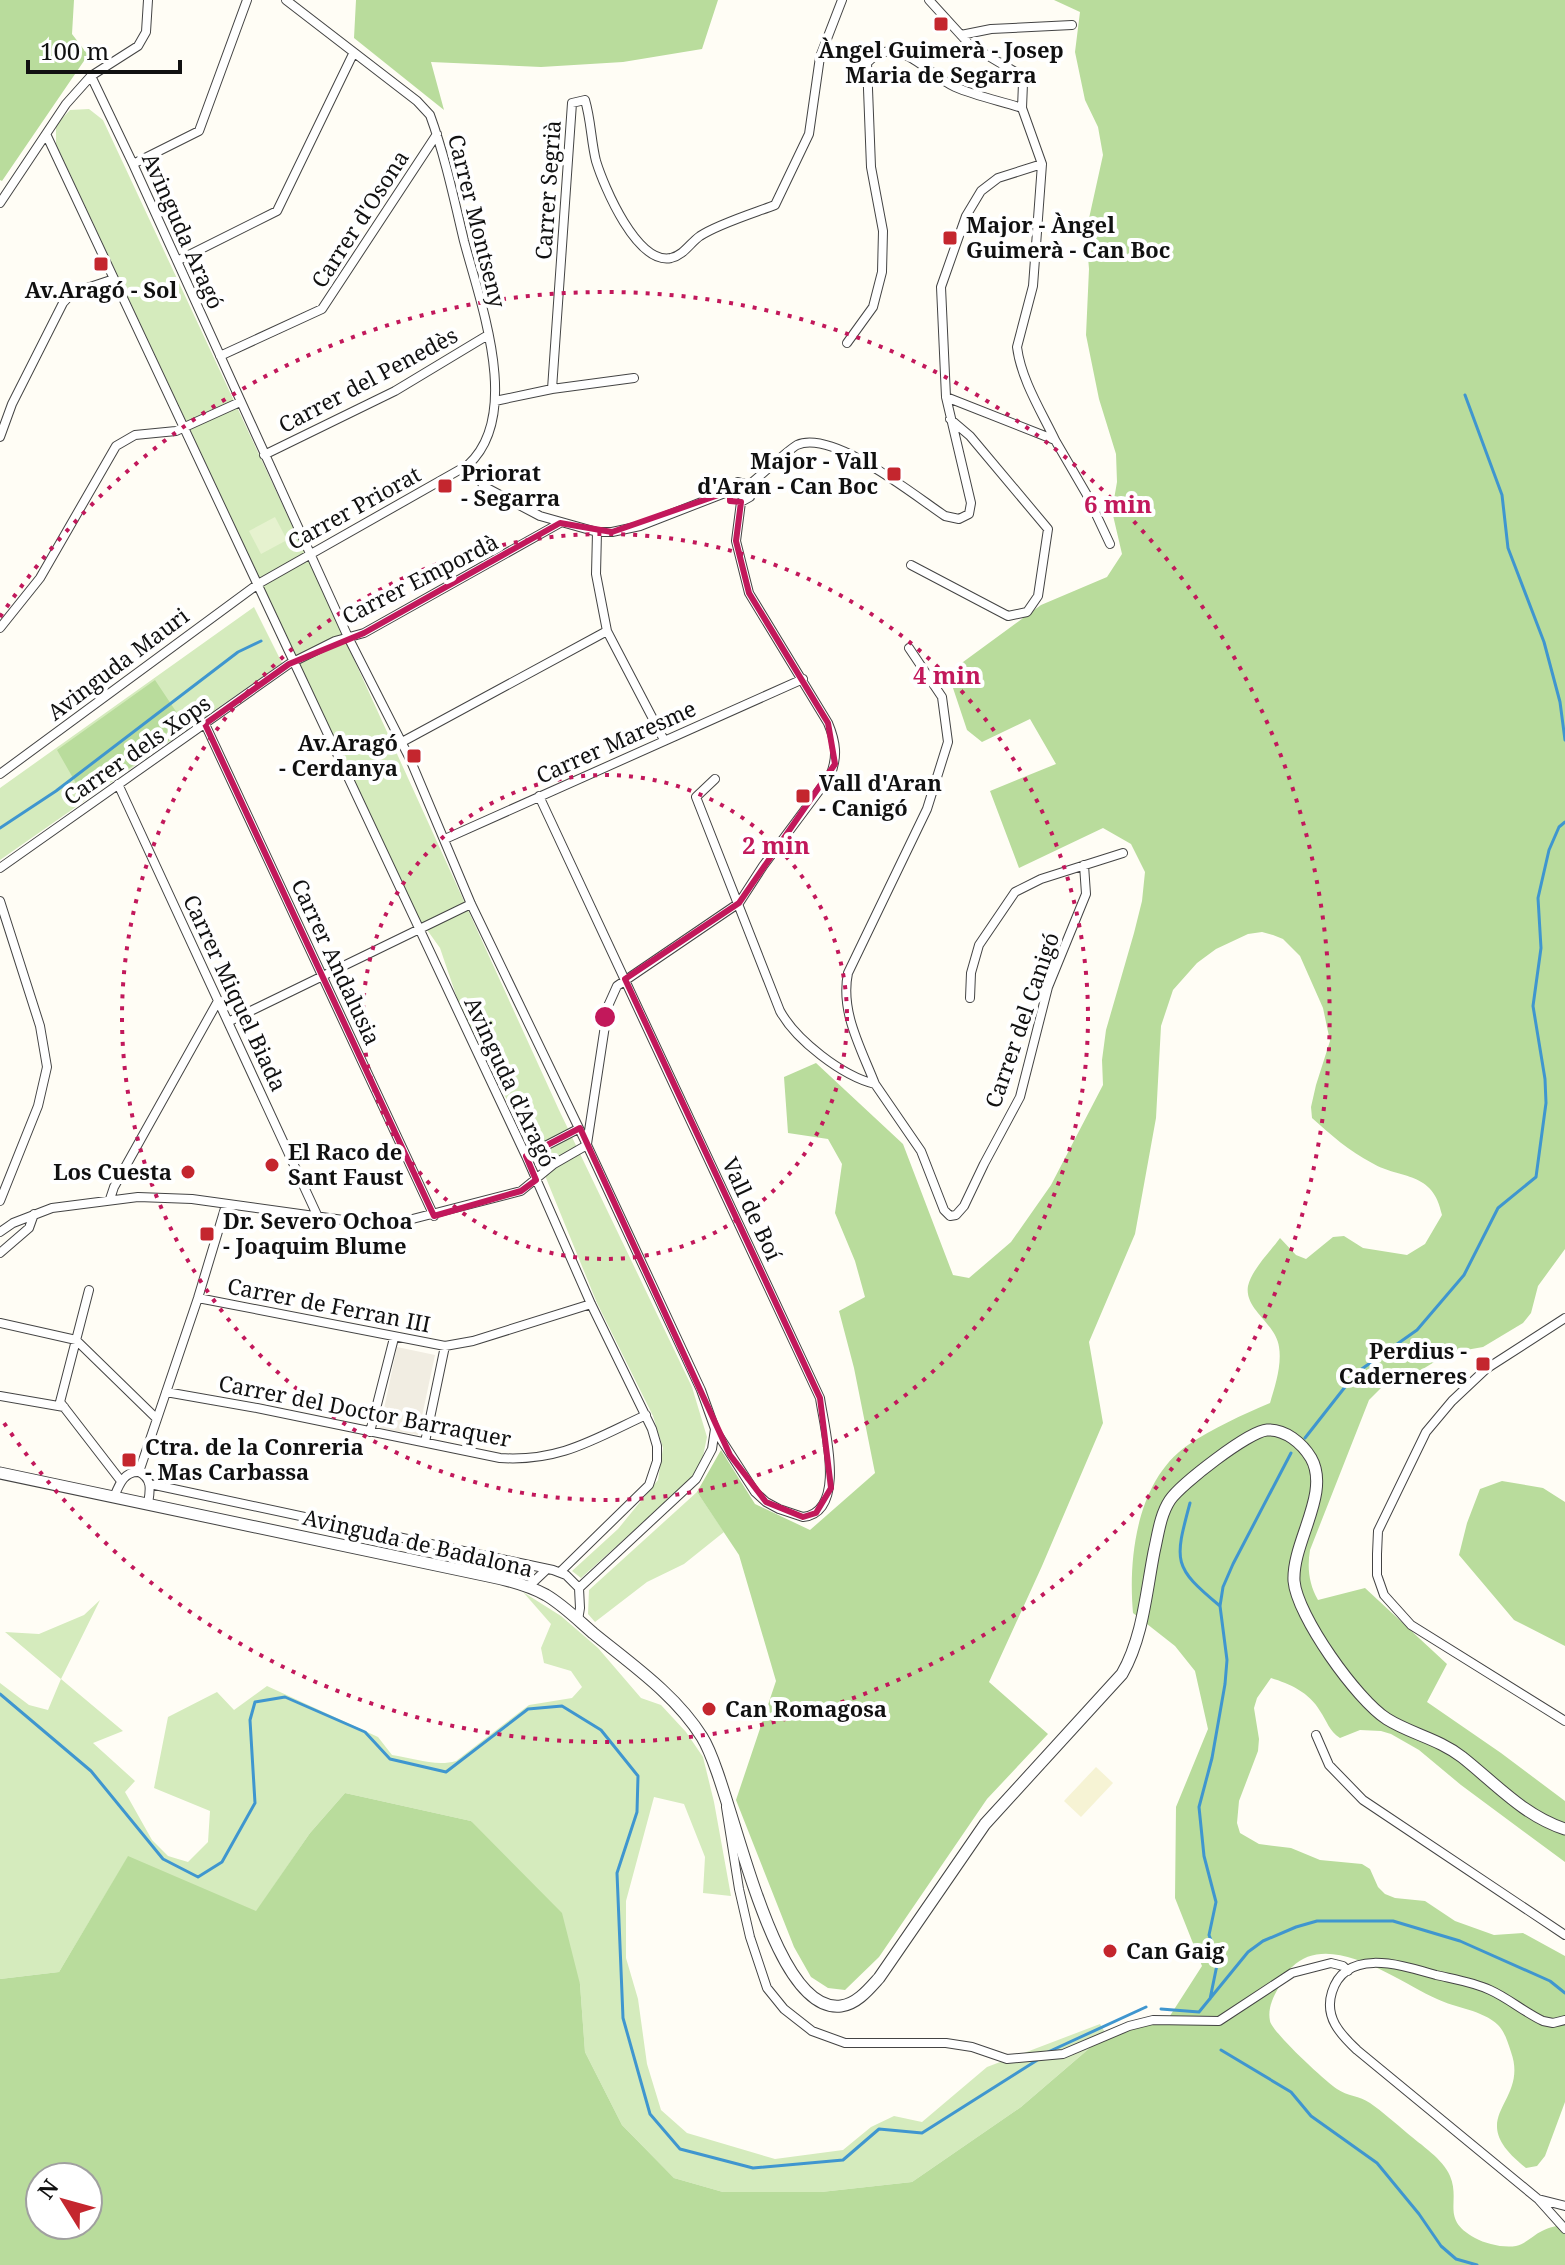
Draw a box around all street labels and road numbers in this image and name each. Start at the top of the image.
street label: Carrer Segrià [527,119,567,261]
street label: Carrer Montseny [442,131,514,311]
street label: Carrer d'Osona [303,144,415,293]
street label: Avinguda Aragó [136,148,232,313]
street label: Carrer del Penedès [273,319,462,439]
street label: Carrer Priorat [282,458,426,556]
street label: Carrer Empordà [336,526,503,630]
street label: Avinguda Mauri [40,600,194,726]
street label: Carrer dels Xops [57,687,216,811]
street label: Carrer Maresme [531,692,700,790]
street label: Carrer Andalusia [285,874,389,1050]
street label: Carrer Miquel Biada [177,889,295,1096]
street label: Carrer del Canigó [977,928,1065,1112]
street label: Avinguda d'Aragó [458,992,563,1172]
street label: Vall de Boí [716,1152,790,1265]
street label: Carrer de Ferran III [225,1270,433,1338]
street label: Carrer del Doctor Barraquer [216,1367,515,1453]
street label: Avinguda de Badalona [300,1501,536,1583]

